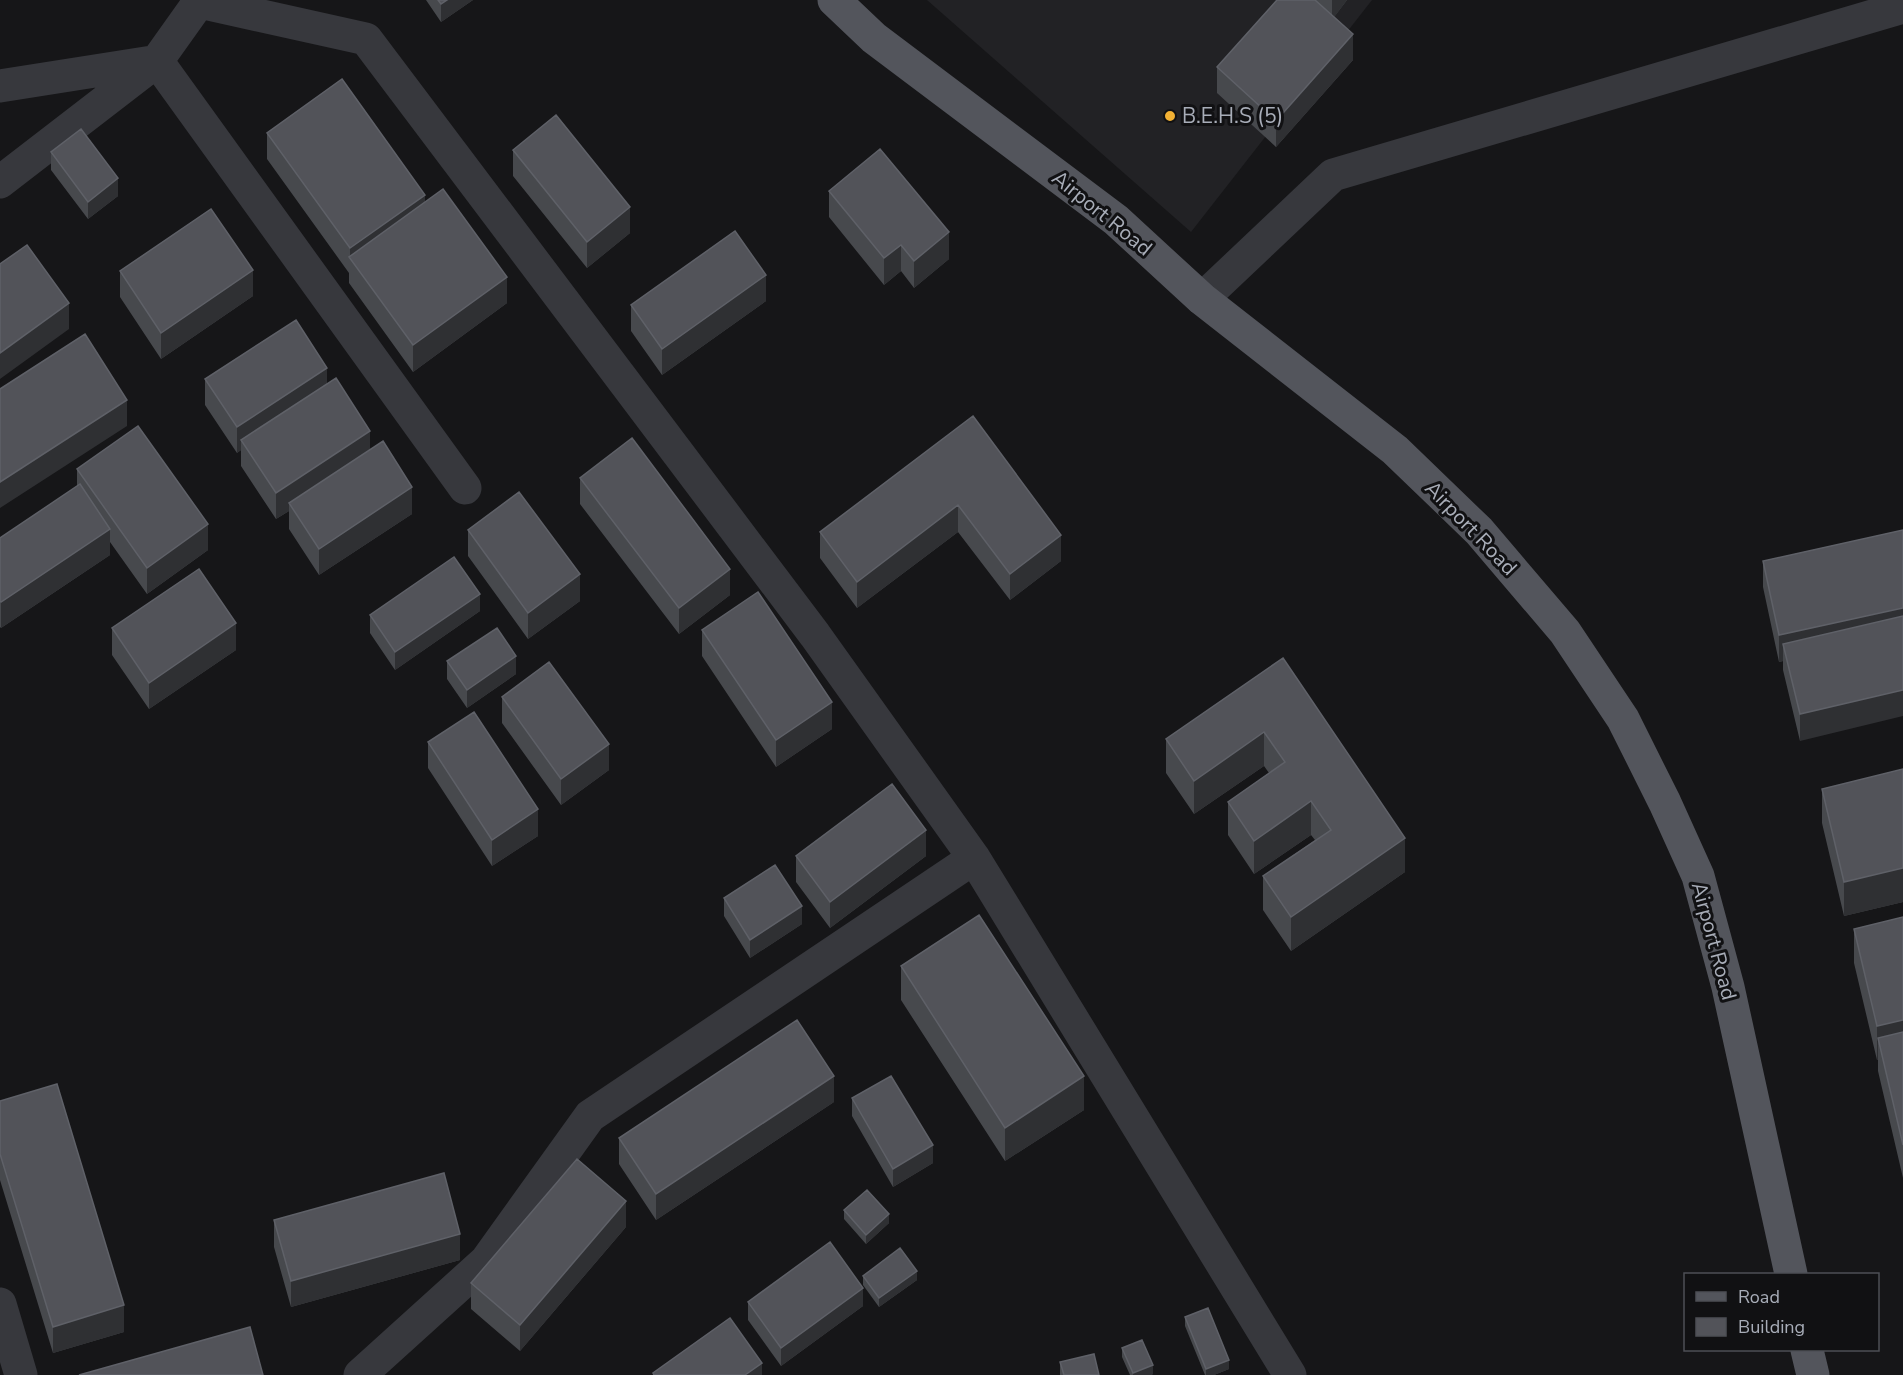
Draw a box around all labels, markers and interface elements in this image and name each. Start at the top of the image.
place label: B.E.H.S (5) [1182,102,1283,130]
marker: B.E.H.S (5) [1163,109,1177,123]
street label: Airport Road [1046,164,1158,262]
street label: Airport Road [1419,475,1523,581]
street label: Airport Road [1685,879,1743,1003]
legend [1684,1273,1879,1351]
text: Road [1738,1285,1780,1309]
text: Building [1738,1315,1805,1339]

